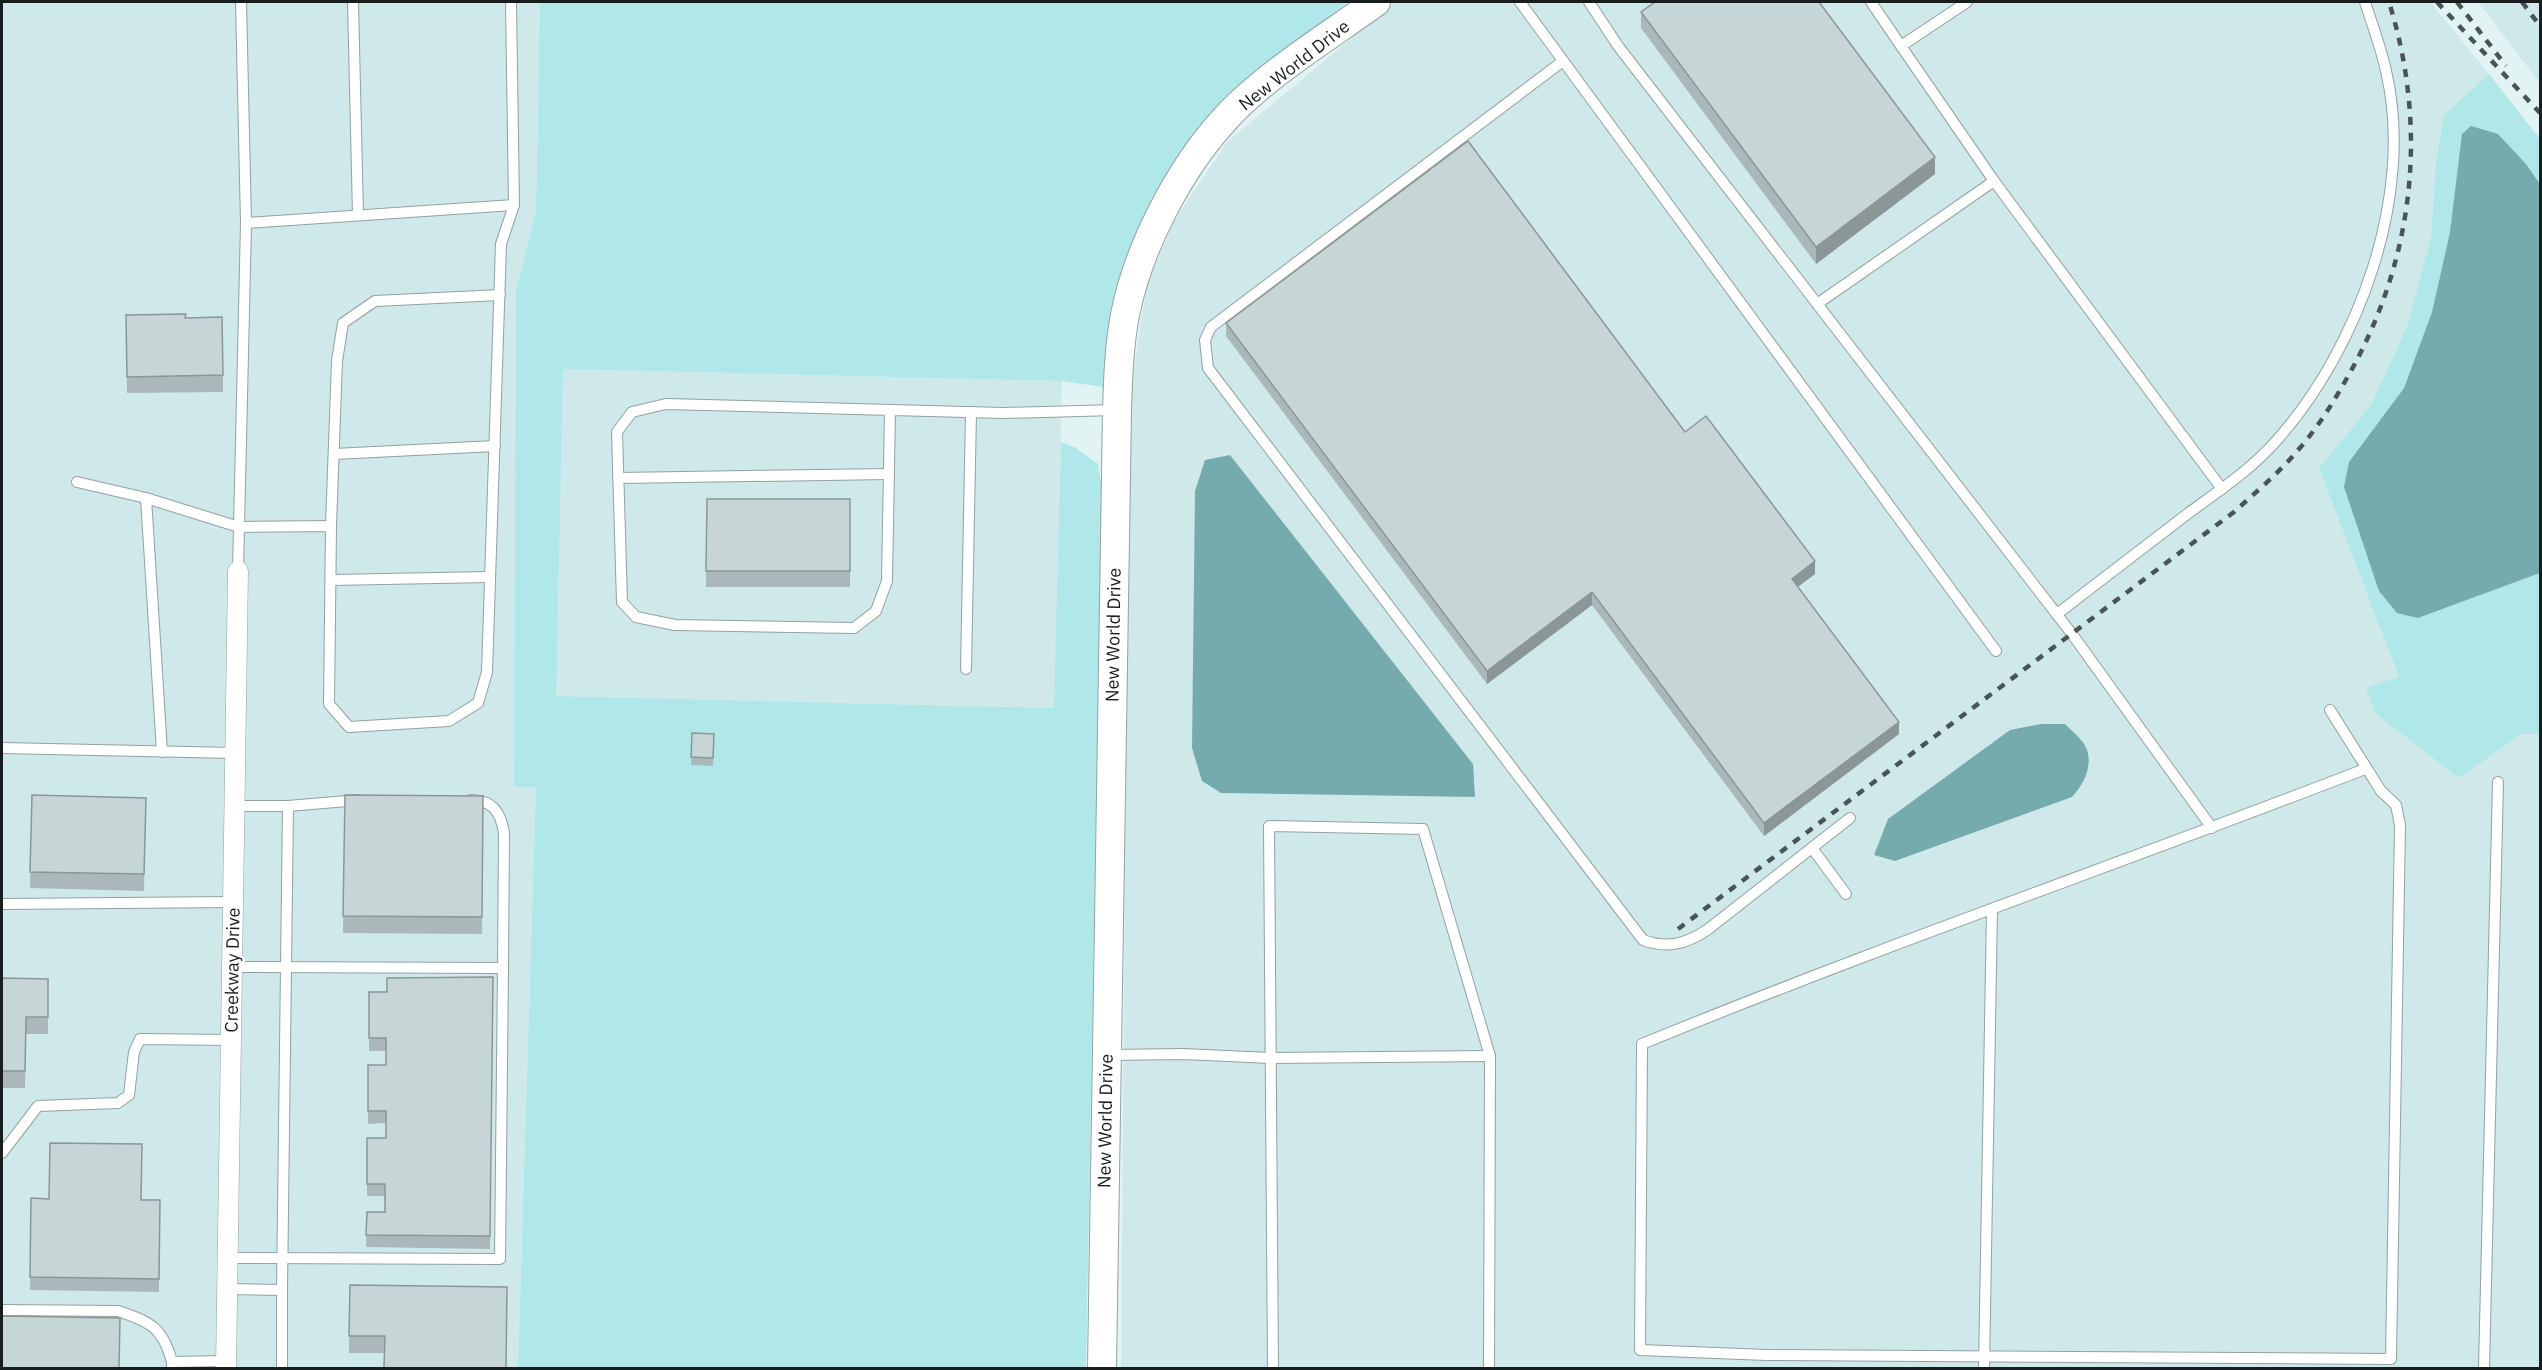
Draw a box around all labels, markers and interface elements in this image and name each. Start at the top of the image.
street label: New World Drive [1234,14,1354,115]
street label: New World Drive [1100,567,1126,702]
street label: Creekway Drive [219,907,245,1033]
street label: New World Drive [1092,1053,1118,1188]

